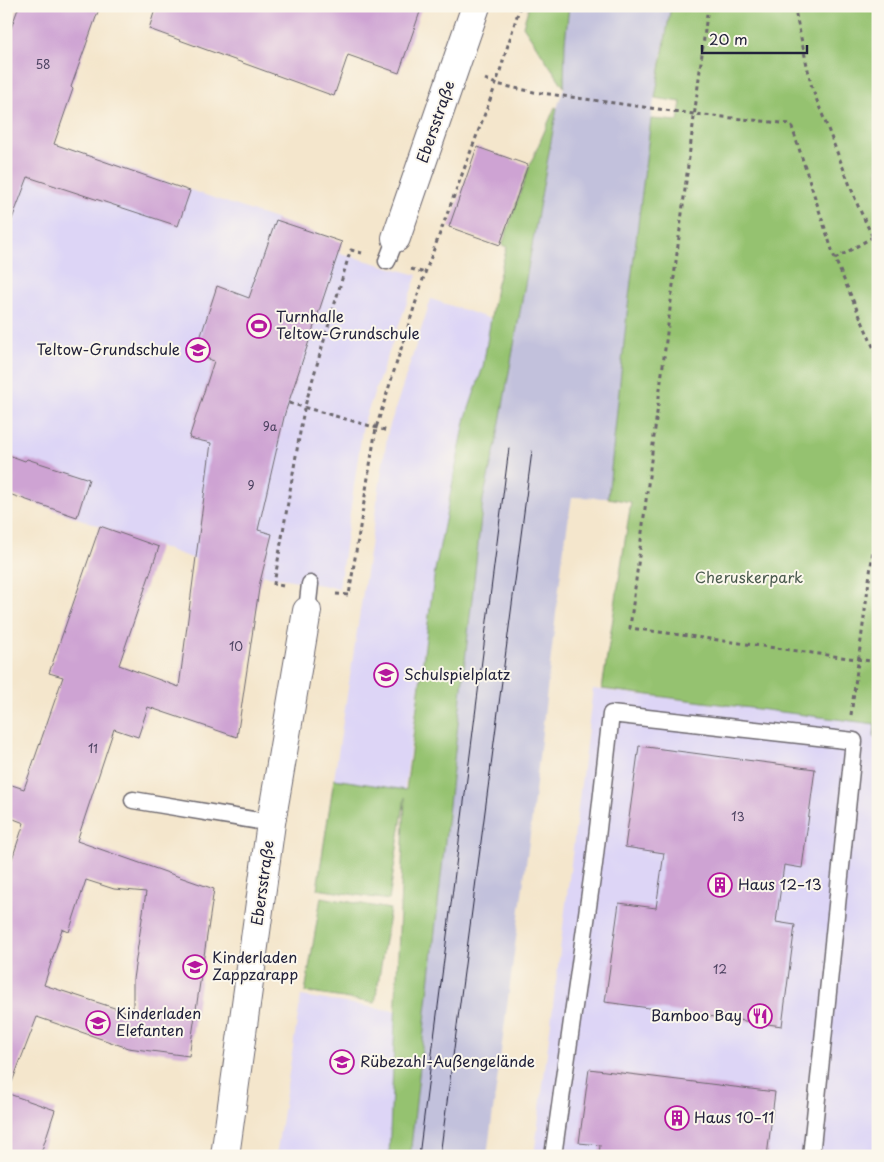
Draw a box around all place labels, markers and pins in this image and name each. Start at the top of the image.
place label: Turnhalle Teltow-Grundschule [276,304,420,344]
sports icon: Turnhalle Teltow-Grundschule [246,313,272,339]
place label: Teltow-Grundschule [36,337,180,360]
school or university icon: Teltow-Grundschule [185,337,211,363]
school or university icon: Schulspielplatz [373,662,399,688]
place label: Schulspielplatz [404,662,510,685]
building icon: Haus 12–13 [707,872,733,898]
place label: Haus 12–13 [738,872,822,895]
place label: Kinderladen Zappzarapp [212,945,298,985]
school or university icon: Kinderladen Zappzarapp [182,954,208,980]
place label: Kinderladen Elefanten [116,1001,201,1041]
place label: Bamboo Bay [651,1003,742,1026]
restaurant icon: Bamboo Bay [747,1003,773,1029]
school or university icon: Kinderladen Elefanten [85,1010,111,1036]
school or university icon: Rübezahl-Außengelände [329,1049,355,1075]
place label: Rübezahl-Außengelände [360,1049,535,1072]
building icon: Haus 10–11 [664,1105,690,1131]
place label: Haus 10–11 [694,1105,774,1128]

